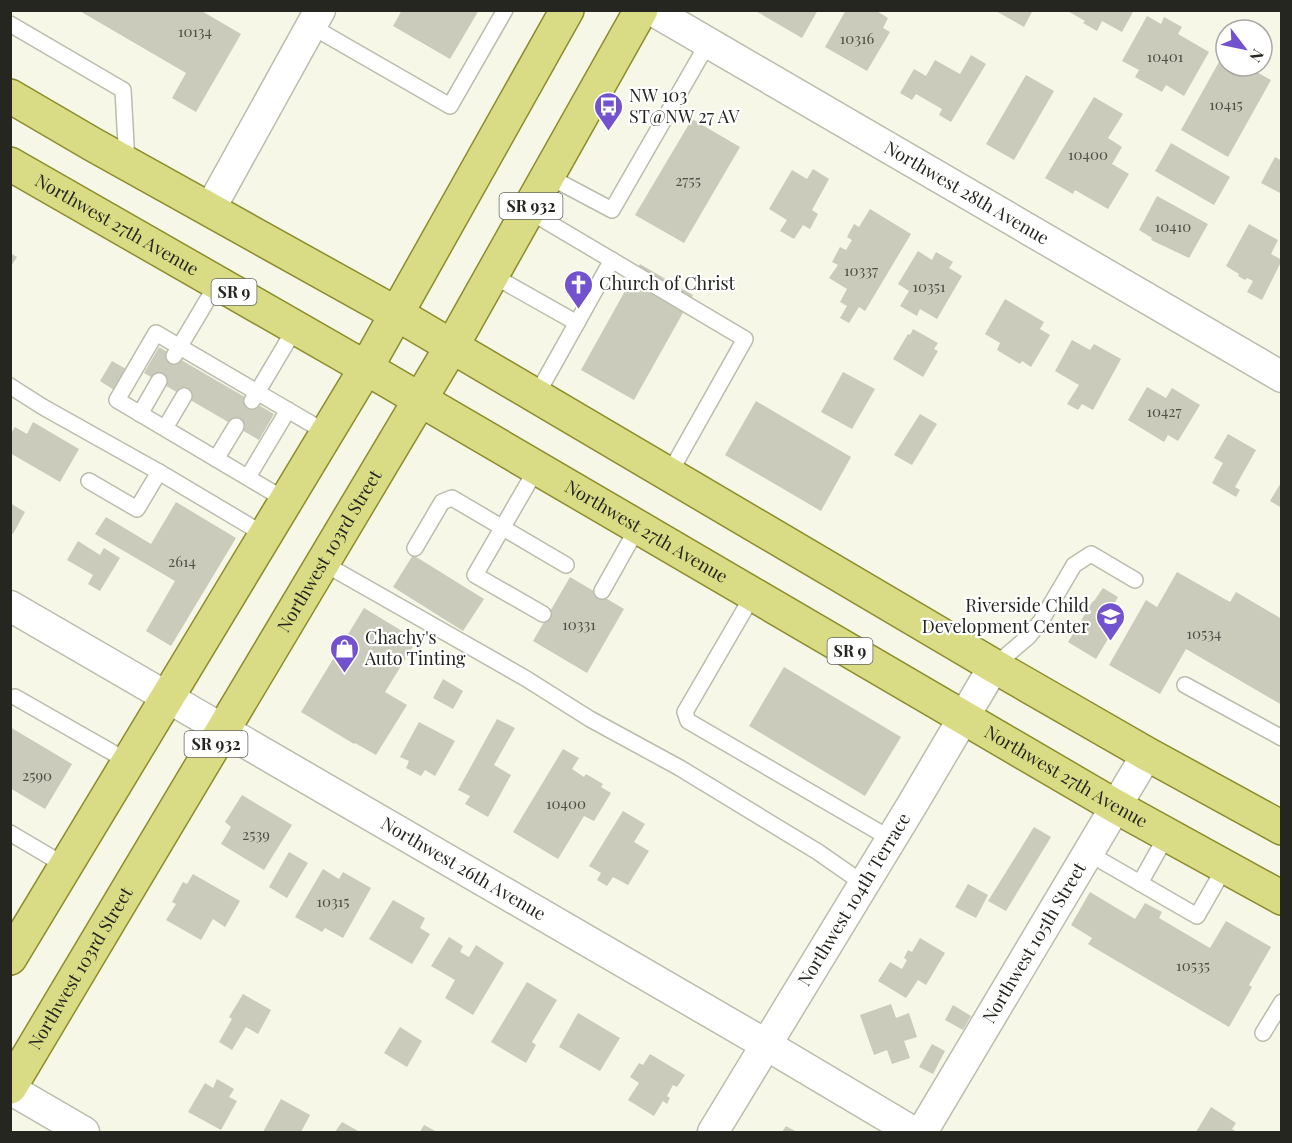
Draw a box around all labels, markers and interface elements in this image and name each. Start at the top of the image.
north arrow [1214,18,1274,78]
house number: 10134 [178,21,212,41]
house number: 10316 [840,28,875,48]
house number: 10401 [1147,46,1184,66]
text: N [1245,46,1269,67]
place label: NW 103 ST@NW 27 AV [629,83,740,128]
bus stop icon: NW 103 ST@NW 27 AV [592,90,624,132]
house number: 10415 [1209,94,1243,114]
street label: Northwest 28th Avenue [880,135,1054,250]
house number: 10400 [1068,144,1108,164]
street label: Northwest 27th Avenue [31,168,203,281]
house number: 2755 [675,170,701,190]
road number: SR 932 [500,193,562,219]
house number: 10410 [1155,216,1191,236]
house number: 10337 [844,260,878,280]
church icon: Church of Christ [562,268,594,310]
place label: Church of Christ [599,271,736,295]
house number: 10351 [912,276,946,296]
road number: SR 9 [212,279,256,305]
house number: 10427 [1146,401,1182,421]
street label: Northwest 103rd Street [271,464,387,636]
street label: Northwest 27th Avenue [561,474,733,588]
house number: 2614 [168,551,196,571]
place label: Riverside Child Development Center [922,593,1090,638]
school or university icon: Riverside Child Development Center [1094,600,1126,642]
house number: 10331 [562,614,596,634]
house number: 10534 [1187,623,1221,643]
place label: Chachy's Auto Tinting [364,625,466,670]
shop icon: Chachy's Auto Tinting [328,632,360,674]
road number: SR 9 [828,638,872,664]
street label: Northwest 27th Avenue [981,719,1152,833]
road number: SR 932 [184,731,248,757]
house number: 2590 [22,765,52,785]
house number: 10400 [546,793,586,813]
street label: Northwest 104th Terrace [792,808,915,990]
street label: Northwest 26th Avenue [377,811,551,925]
house number: 2539 [242,824,270,844]
street label: Northwest 105th Street [976,857,1091,1027]
street label: Northwest 103rd Street [22,882,138,1054]
house number: 10315 [317,891,349,911]
house number: 10535 [1176,955,1210,975]

